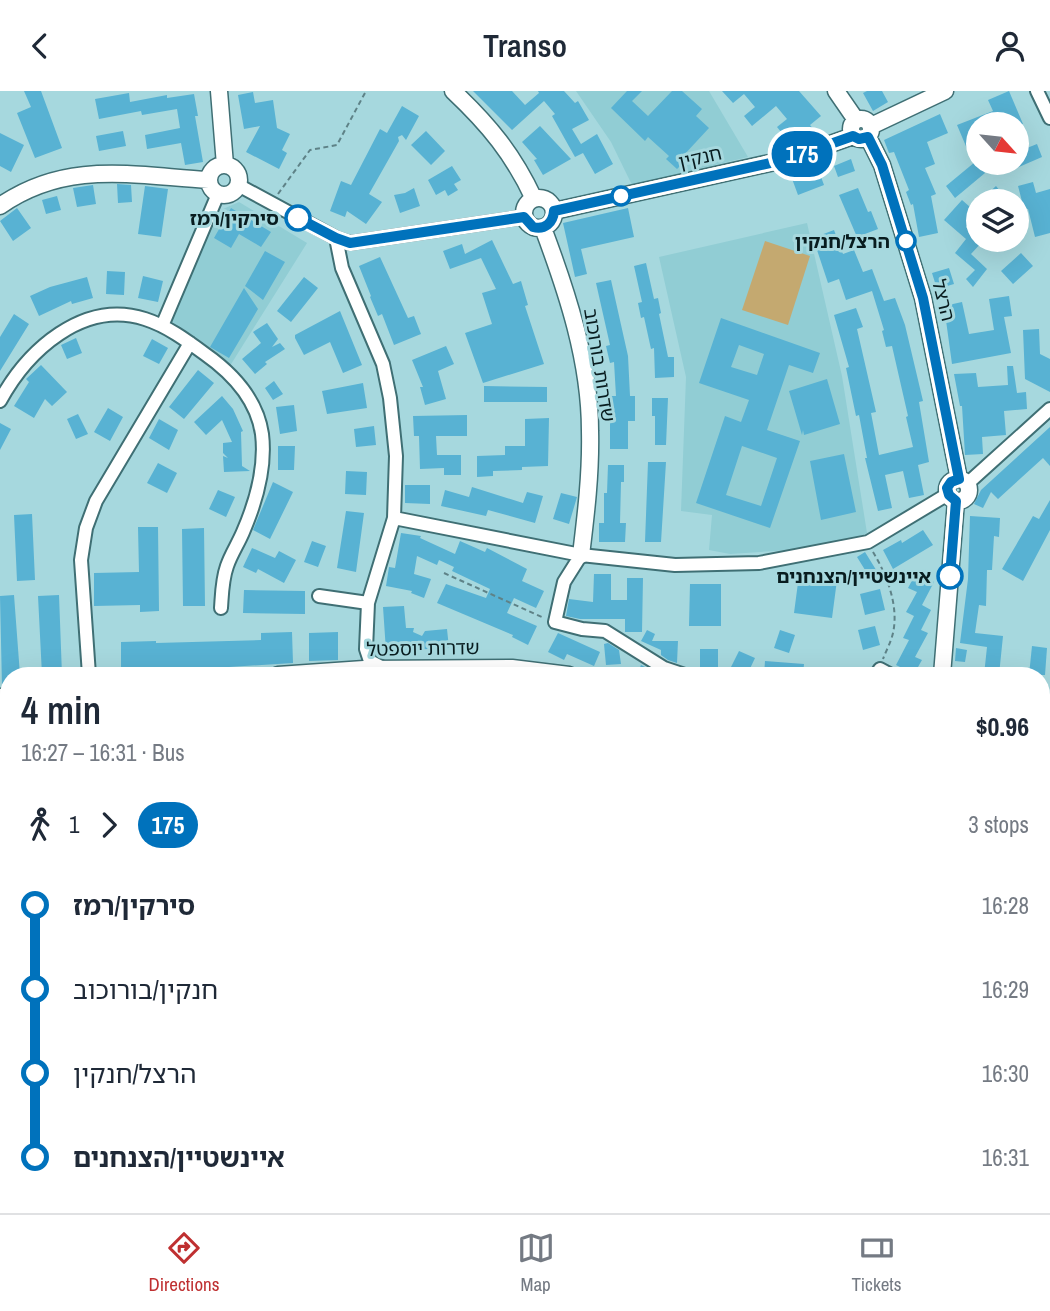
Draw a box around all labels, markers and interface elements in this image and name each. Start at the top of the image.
text: Transo [483,24,567,67]
icon: back [21,27,59,65]
icon: person [991,27,1029,65]
north arrow [966,112,1029,175]
map controls [966,112,1029,252]
line badge: 175 [762,131,842,177]
text: 175 [786,138,818,170]
street label: חנקין [676,139,724,175]
unlabelled marker [611,186,631,206]
button: layers [966,189,1029,252]
place label: סירקין/רמז [190,205,279,231]
marker: סירקין/רמז [285,205,311,231]
place label: הרצל/חנקין [795,228,890,254]
marker: הרצל/חנקין [896,231,916,251]
street label: הרצל [926,276,962,324]
street label: שדרות בורוכוב [578,306,622,424]
place label: איינשטיין/הצנחנים [776,563,931,589]
marker: איינשטיין/הצנחנים [937,563,963,589]
street label: שדרות יוספטל [366,634,480,662]
text: 4 min [21,685,101,736]
text: $0.96 [976,709,1029,744]
text: 16:27 – 16:31 · Bus [21,737,185,768]
icon: walk [21,806,59,844]
icon: forward [90,806,128,844]
text: 1 [69,809,80,840]
text: 175 [152,809,184,841]
text: 3 stops [968,809,1029,840]
text: סירקין/רמז [73,888,195,923]
text: 16:28 [982,890,1029,921]
text: חנקין/בורוכוב [73,972,218,1007]
text: 16:29 [982,974,1029,1005]
text: הרצל/חנקין [73,1056,196,1091]
text: 16:30 [982,1058,1029,1089]
text: איינשטיין/הצנחנים [73,1140,285,1175]
text: 16:31 [982,1142,1029,1173]
tab: Directions [149,1229,220,1297]
tab: Map [517,1229,555,1297]
tab: Tickets [852,1229,901,1297]

